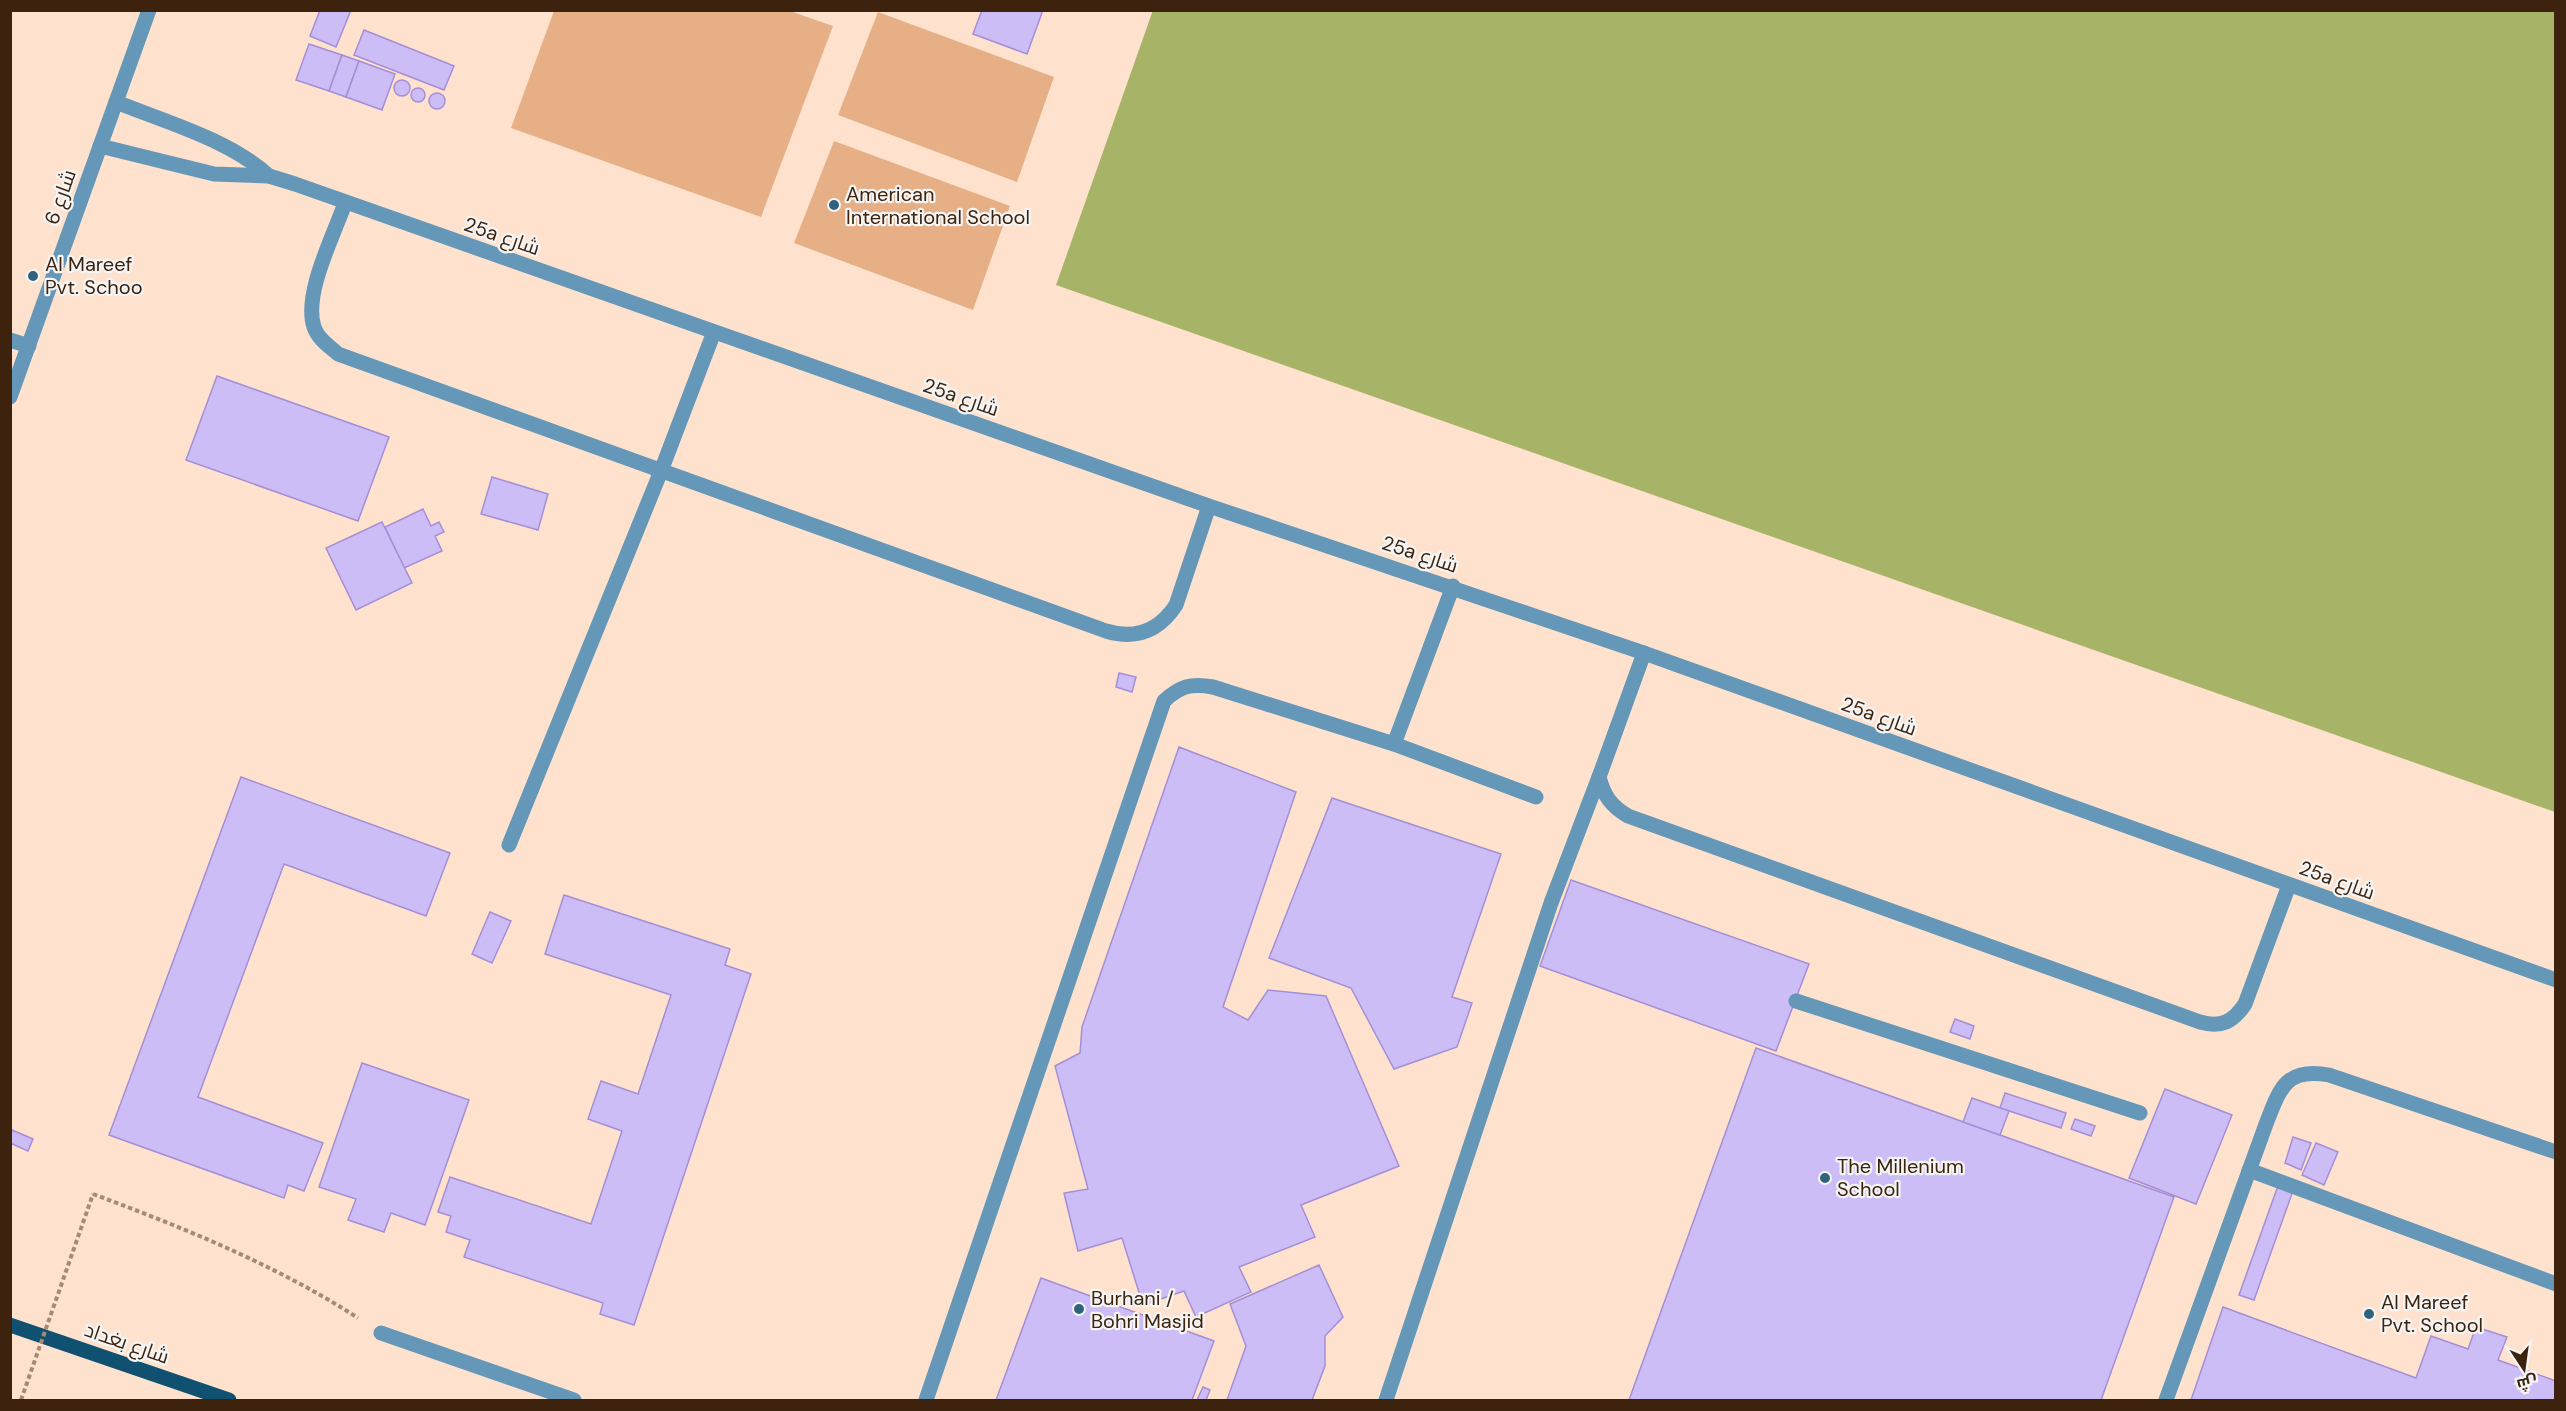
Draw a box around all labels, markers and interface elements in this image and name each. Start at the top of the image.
street label: شارع 6 [38,166,83,228]
place label: American International School [846,181,1030,230]
marker: American International School [827,198,841,212]
street label: 25a شارع [460,211,543,262]
place label: Al Mareef Pvt. Schoo [45,251,143,300]
marker: Al Mareef Pvt. Schoo [26,269,40,283]
street label: 25a شارع [919,372,1002,423]
street label: 25a شارع [1378,529,1461,579]
street label: 25a شارع [1837,690,1920,743]
street label: 25a شارع [2295,854,2378,907]
place label: The Millenium School [1837,1153,1964,1202]
marker: The Millenium School [1818,1171,1832,1185]
place label: Burhani / Bohri Masjid [1091,1285,1204,1334]
place label: Al Mareef Pvt. School [2381,1289,2483,1338]
marker: Burhani / Bohri Masjid [1072,1302,1086,1316]
marker: Al Mareef Pvt. School [2362,1307,2376,1321]
street label: شارع بغداد [81,1316,173,1371]
north arrow [2494,1339,2554,1399]
text: ش [2515,1371,2540,1396]

